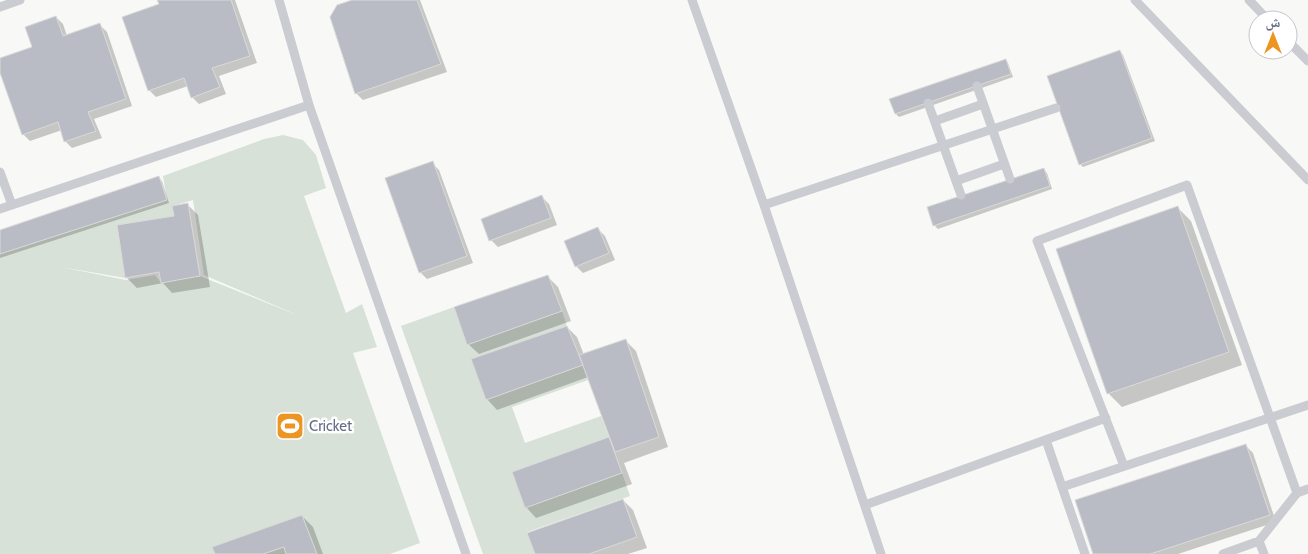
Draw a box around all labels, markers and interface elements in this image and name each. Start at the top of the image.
north arrow [1248,10,1298,60]
text: ش [1266,13,1281,31]
sports icon: Cricket [275,411,305,441]
place label: Cricket [309,417,352,435]

